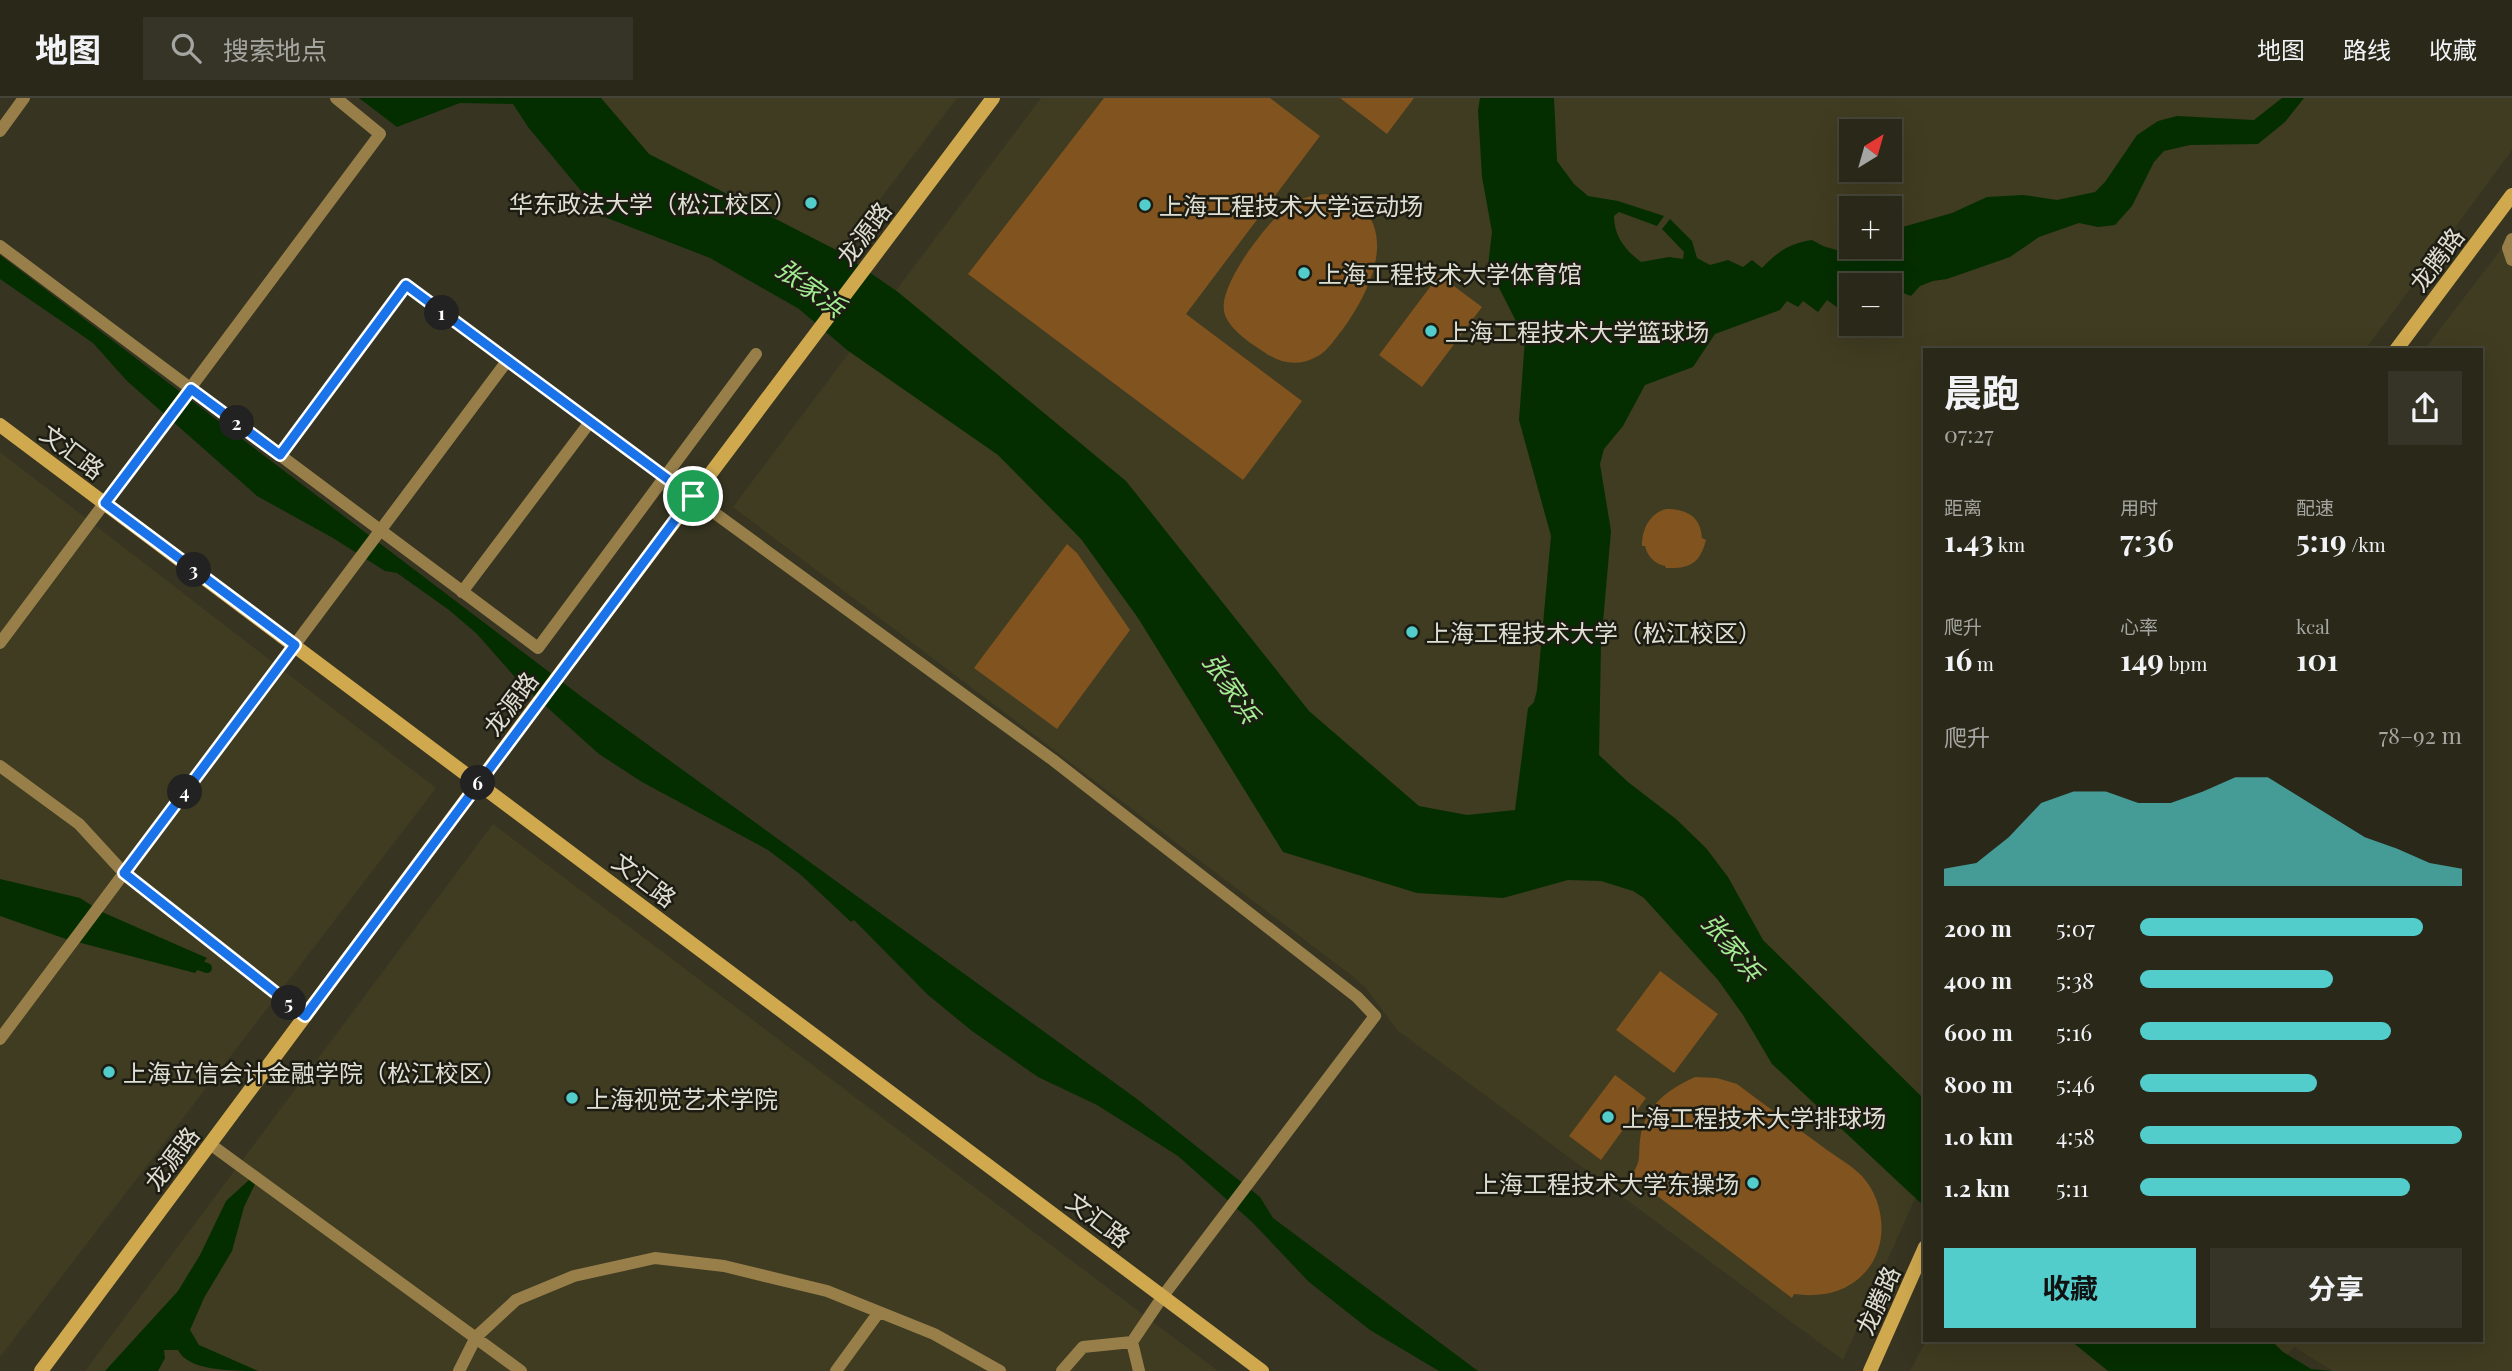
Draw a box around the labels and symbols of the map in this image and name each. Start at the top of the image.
north arrow [1839,119,1902,182]
place label: 华东政法大学（松江校区） [509,187,797,219]
place label: 上海工程技术大学运动场 [1159,189,1423,221]
marker: 华东政法大学（松江校区） [803,195,819,211]
street label: 龙源路 [829,195,897,271]
marker: 上海工程技术大学运动场 [1137,197,1153,213]
street label: 龙腾路 [2402,221,2470,297]
water label: 张家浜 [769,250,854,325]
place label: 上海工程技术大学体育馆 [1318,257,1582,289]
marker: 上海工程技术大学体育馆 [1296,265,1312,281]
pin: 1 [424,296,460,330]
place label: 上海工程技术大学篮球场 [1445,315,1709,347]
marker: 上海工程技术大学篮球场 [1423,323,1439,339]
pin: 2 [219,406,254,440]
street label: 文汇路 [35,417,111,485]
pin [663,466,723,526]
pin: 3 [176,552,212,588]
place label: 上海工程技术大学（松江校区） [1426,616,1762,648]
marker: 上海工程技术大学（松江校区） [1404,624,1420,640]
water label: 张家浜 [1196,645,1269,731]
street label: 龙源路 [476,665,544,741]
pin: 6 [461,766,496,800]
pin: 4 [168,774,202,810]
street label: 文汇路 [607,845,683,913]
water label: 张家浜 [1695,905,1773,989]
pin: 5 [272,986,306,1020]
place label: 上海立信会计金融学院（松江校区） [123,1056,507,1088]
marker: 上海立信会计金融学院（松江校区） [101,1064,117,1080]
place label: 上海视觉艺术学院 [586,1082,778,1114]
marker: 上海视觉艺术学院 [564,1090,580,1106]
place label: 上海工程技术大学排球场 [1622,1101,1886,1133]
marker: 上海工程技术大学排球场 [1600,1109,1616,1125]
street label: 龙源路 [137,1120,205,1196]
place label: 上海工程技术大学东操场 [1475,1167,1739,1199]
marker: 上海工程技术大学东操场 [1745,1175,1761,1191]
street label: 文汇路 [1061,1185,1137,1253]
street label: 龙腾路 [1848,1261,1906,1339]

